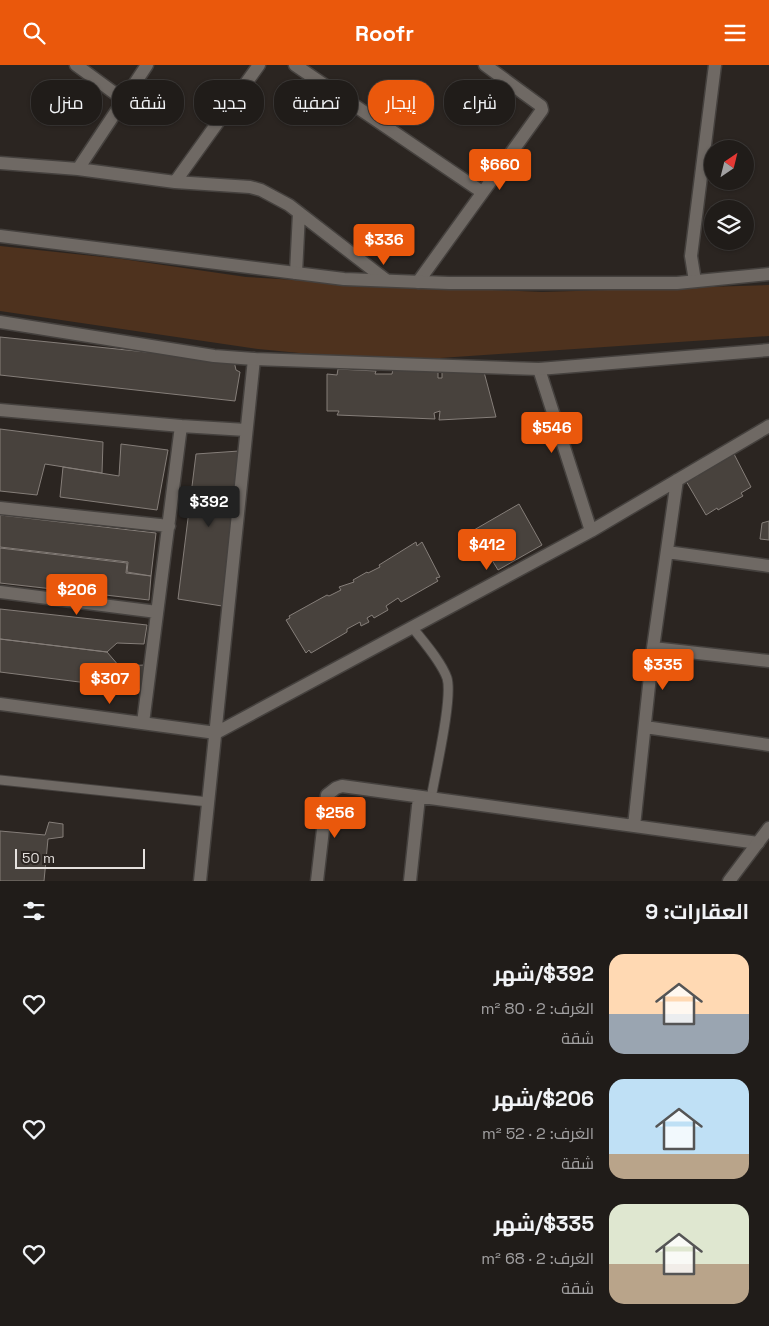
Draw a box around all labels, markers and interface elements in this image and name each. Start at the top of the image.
icon: search [20,19,48,47]
text: Roofr [355,19,414,47]
icon: menu [721,19,749,47]
chip: منزل [31,80,102,125]
chip: شقة [112,80,184,125]
chip: جديد [194,80,264,125]
chip: تصفية [274,80,358,125]
chip: إيجار [368,80,434,125]
chip: شراء [444,80,515,125]
north arrow [704,140,754,190]
map controls [704,140,754,250]
pin: $660 [470,149,530,191]
text: $660 [480,154,520,175]
button: layers [704,200,754,250]
pin: $336 [354,223,414,266]
text: $336 [364,229,404,250]
pin: $546 [522,411,582,454]
text: $546 [532,417,572,438]
pin: $392 [179,485,239,528]
text: $392 [190,491,228,512]
pin: $412 [457,529,517,571]
text: $412 [469,534,505,555]
pin: $206 [47,573,107,616]
text: $206 [57,579,97,600]
pin: $335 [633,649,693,691]
text: $335 [644,654,682,675]
pin: $307 [80,663,140,705]
text: $307 [91,668,129,689]
pin: $256 [305,797,365,839]
text: $256 [316,802,354,823]
scale bar [15,846,145,869]
text: 50 m [22,849,55,867]
icon: filters [20,897,48,925]
text: العقارات: 9 [645,898,749,925]
text: $392/شهر [494,960,594,987]
icon: home [649,974,709,1034]
icon: heart [20,990,48,1018]
text: الغرف: 2 · 80 m² [481,998,594,1019]
text: شقة [561,1028,594,1049]
text: $206/شهر [493,1085,594,1112]
icon: home [649,1099,709,1159]
icon: heart [20,1115,48,1143]
text: الغرف: 2 · 52 m² [482,1123,594,1144]
text: شقة [561,1153,594,1174]
text: $335/شهر [494,1210,594,1237]
icon: home [649,1224,709,1284]
icon: heart [20,1240,48,1268]
text: الغرف: 2 · 68 m² [481,1248,594,1269]
text: شقة [561,1278,594,1299]

